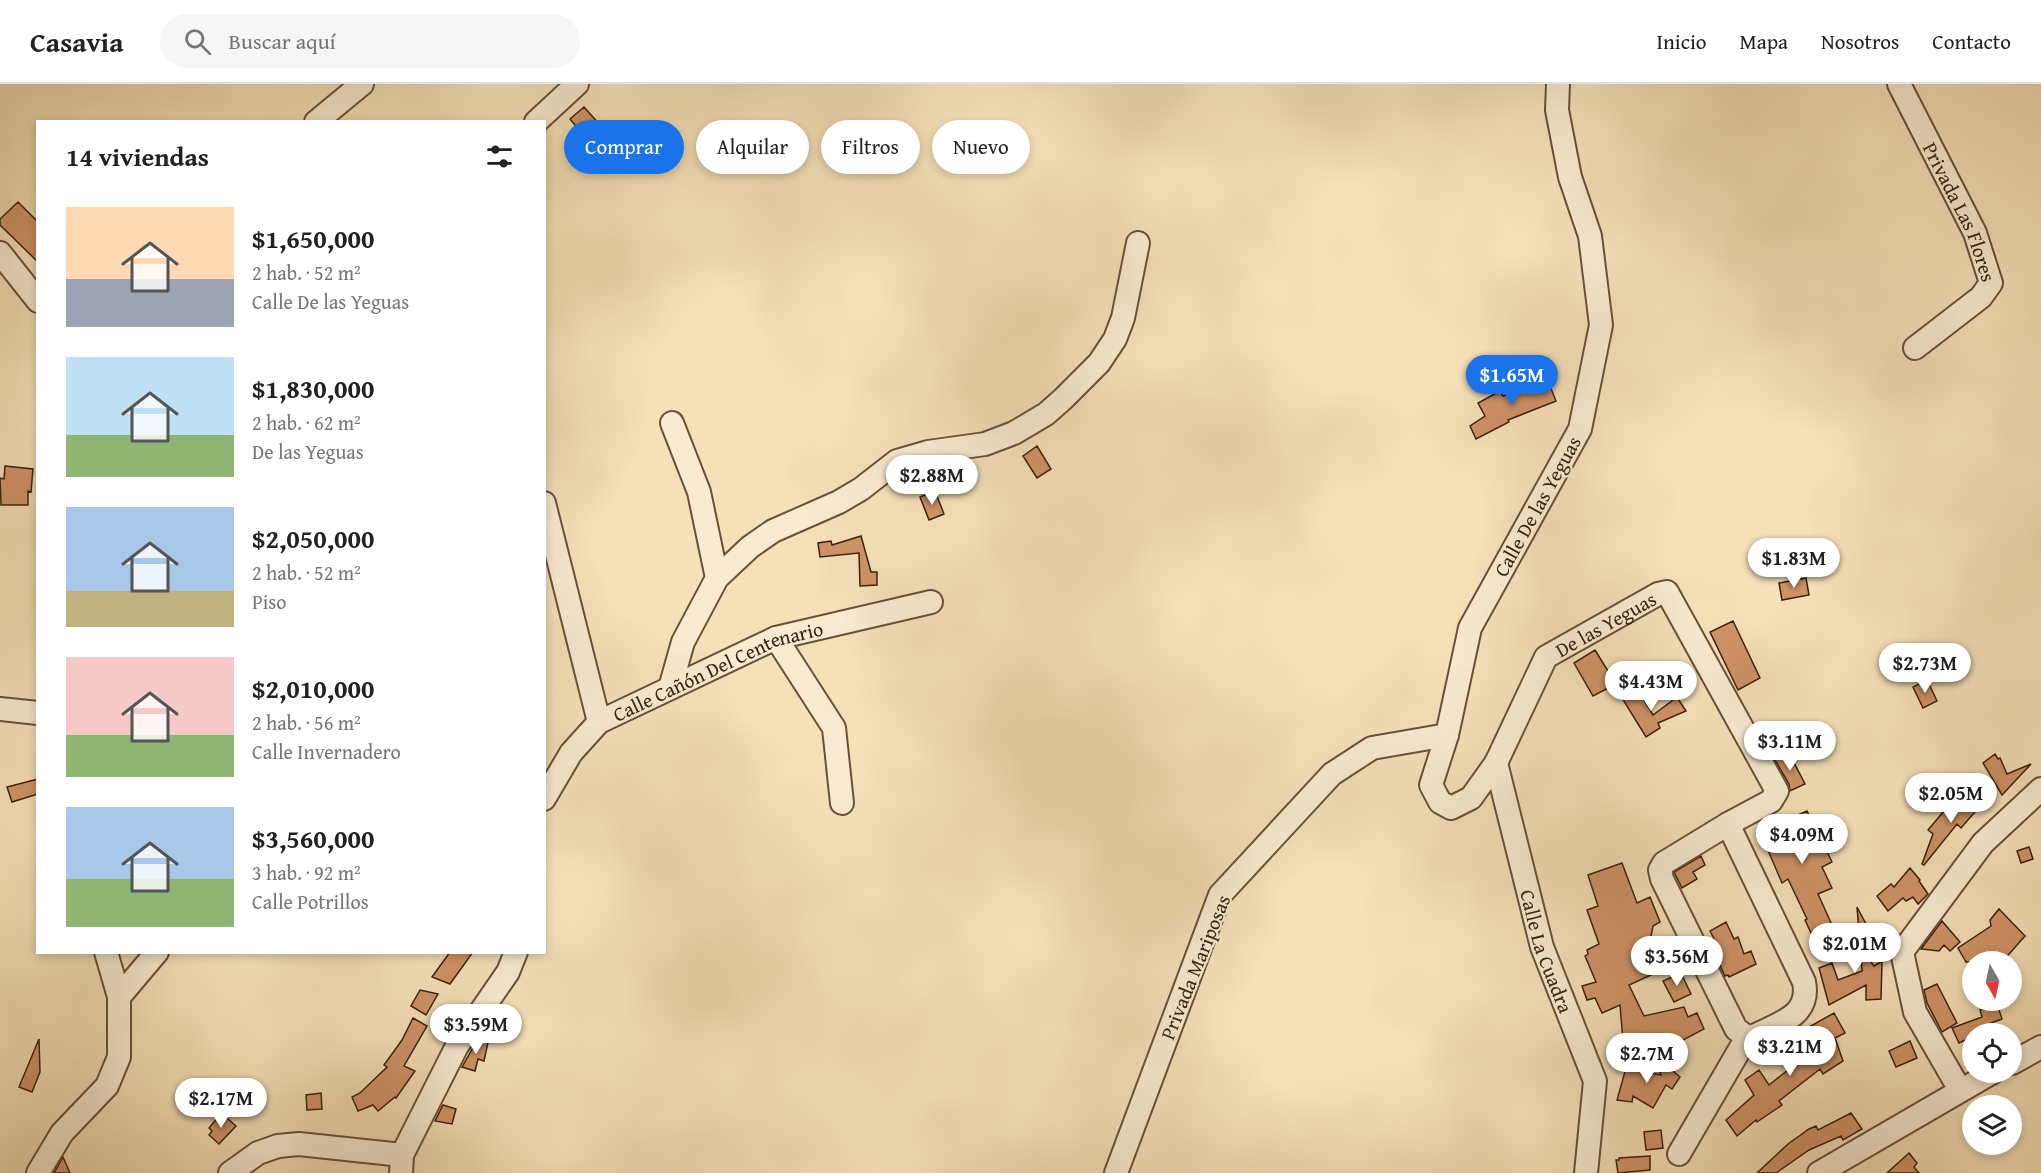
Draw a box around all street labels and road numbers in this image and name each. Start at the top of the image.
street label: Privada Las Flores [1916,137,2004,285]
street label: Calle De las Yeguas [1486,430,1588,582]
street label: De las Yeguas [1549,584,1661,664]
street label: Calle Cañón Del Centenario [608,613,826,728]
street label: Calle La Cuadra [1514,886,1581,1017]
street label: Privada Mariposas [1153,890,1237,1044]

